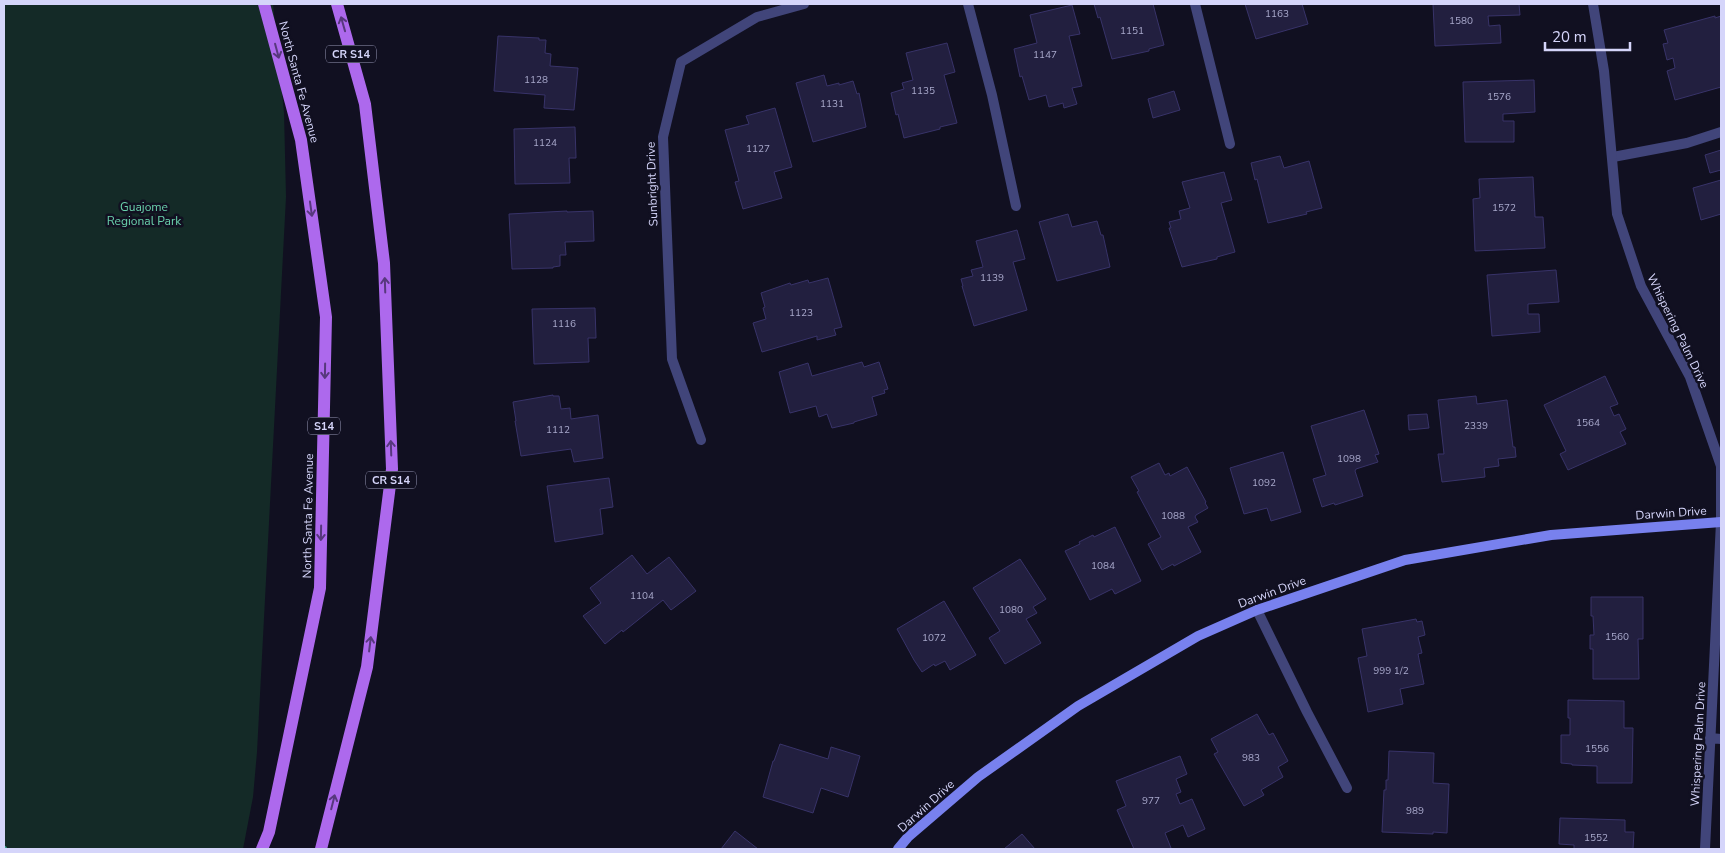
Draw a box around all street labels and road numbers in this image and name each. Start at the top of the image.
street label: North Santa Fe Avenue [275,19,323,145]
road number: CR S14 [326,46,376,62]
street label: Sunbright Drive [643,141,661,227]
street label: Whispering Palm Drive [1643,271,1713,391]
road number: S14 [308,418,340,434]
street label: North Santa Fe Avenue [299,453,317,579]
road number: CR S14 [366,472,416,488]
street label: Darwin Drive [1635,503,1707,523]
street label: Darwin Drive [1236,572,1308,612]
street label: Whispering Palm Drive [1687,681,1709,807]
street label: Darwin Drive [894,776,958,836]

